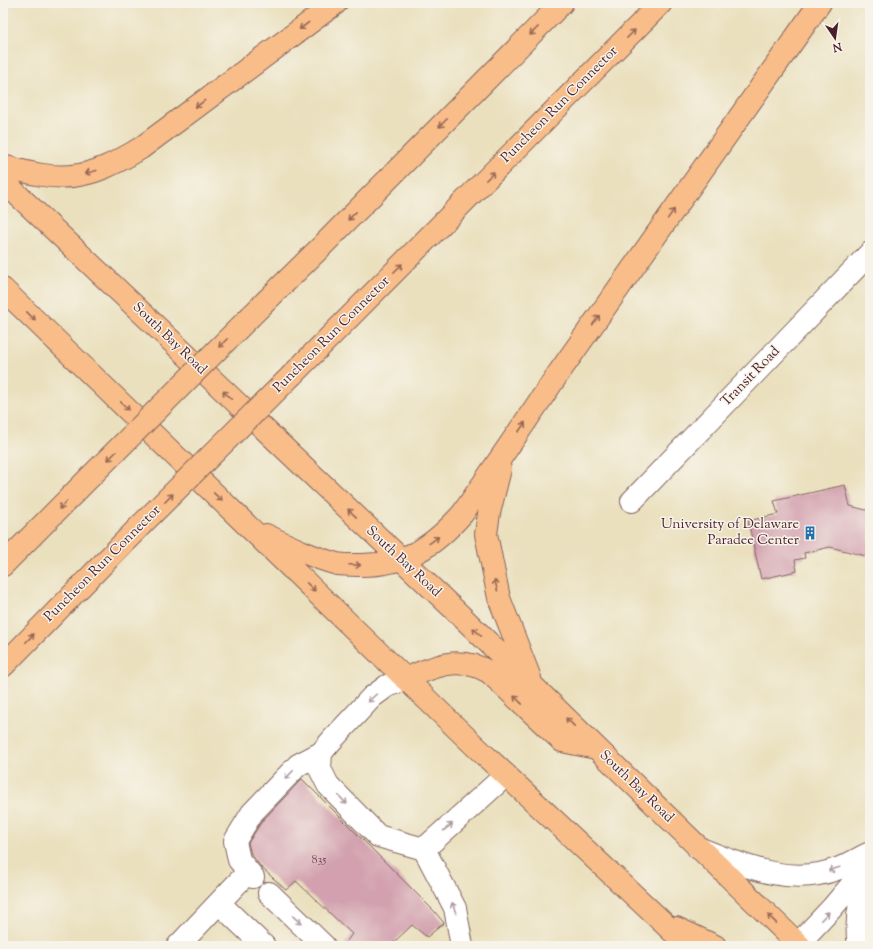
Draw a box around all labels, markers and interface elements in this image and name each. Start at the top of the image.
north arrow [815,18,855,58]
one-way arrow [299,22,310,30]
one-way arrow [529,26,539,36]
one-way arrow [626,29,635,39]
text: N [831,38,844,56]
street label: Puncheon Run Connector [497,42,623,168]
one-way arrow [195,100,206,108]
one-way arrow [438,118,448,128]
one-way arrow [84,169,97,177]
one-way arrow [485,171,495,181]
one-way arrow [667,209,675,220]
one-way arrow [347,211,357,221]
one-way arrow [393,263,403,273]
street label: Puncheon Run Connector [269,272,395,398]
street label: South Bay Road [127,298,211,380]
one-way arrow [26,311,36,321]
one-way arrow [592,315,600,326]
one-way arrow [218,338,228,348]
street label: Transit Road [717,342,785,412]
one-way arrow [222,390,233,399]
one-way arrow [120,401,130,411]
one-way arrow [518,422,526,433]
one-way arrow [107,451,117,461]
one-way arrow [213,492,223,501]
one-way arrow [164,493,174,503]
one-way arrow [58,500,68,510]
street label: Puncheon Run Connector [40,501,166,627]
one-way arrow [347,508,357,518]
place label: University of Delaware Paradee Center [661,515,800,551]
street label: South Bay Road [361,522,445,602]
building icon: University of Delaware Paradee Center [802,525,818,541]
one-way arrow [428,536,439,544]
one-way arrow [348,561,361,568]
one-way arrow [491,578,499,591]
one-way arrow [306,582,316,592]
one-way arrow [472,627,482,637]
one-way arrow [25,633,35,643]
one-way arrow [367,693,377,702]
one-way arrow [513,695,523,705]
one-way arrow [565,718,575,727]
street label: South Bay Road [594,746,678,828]
one-way arrow [284,770,294,780]
one-way arrow [338,795,348,805]
one-way arrow [443,823,453,832]
house number: 835 [312,851,326,869]
one-way arrow [828,866,841,873]
one-way arrow [450,901,457,914]
one-way arrow [820,911,829,921]
one-way arrow [767,914,777,924]
one-way arrow [292,915,302,924]

